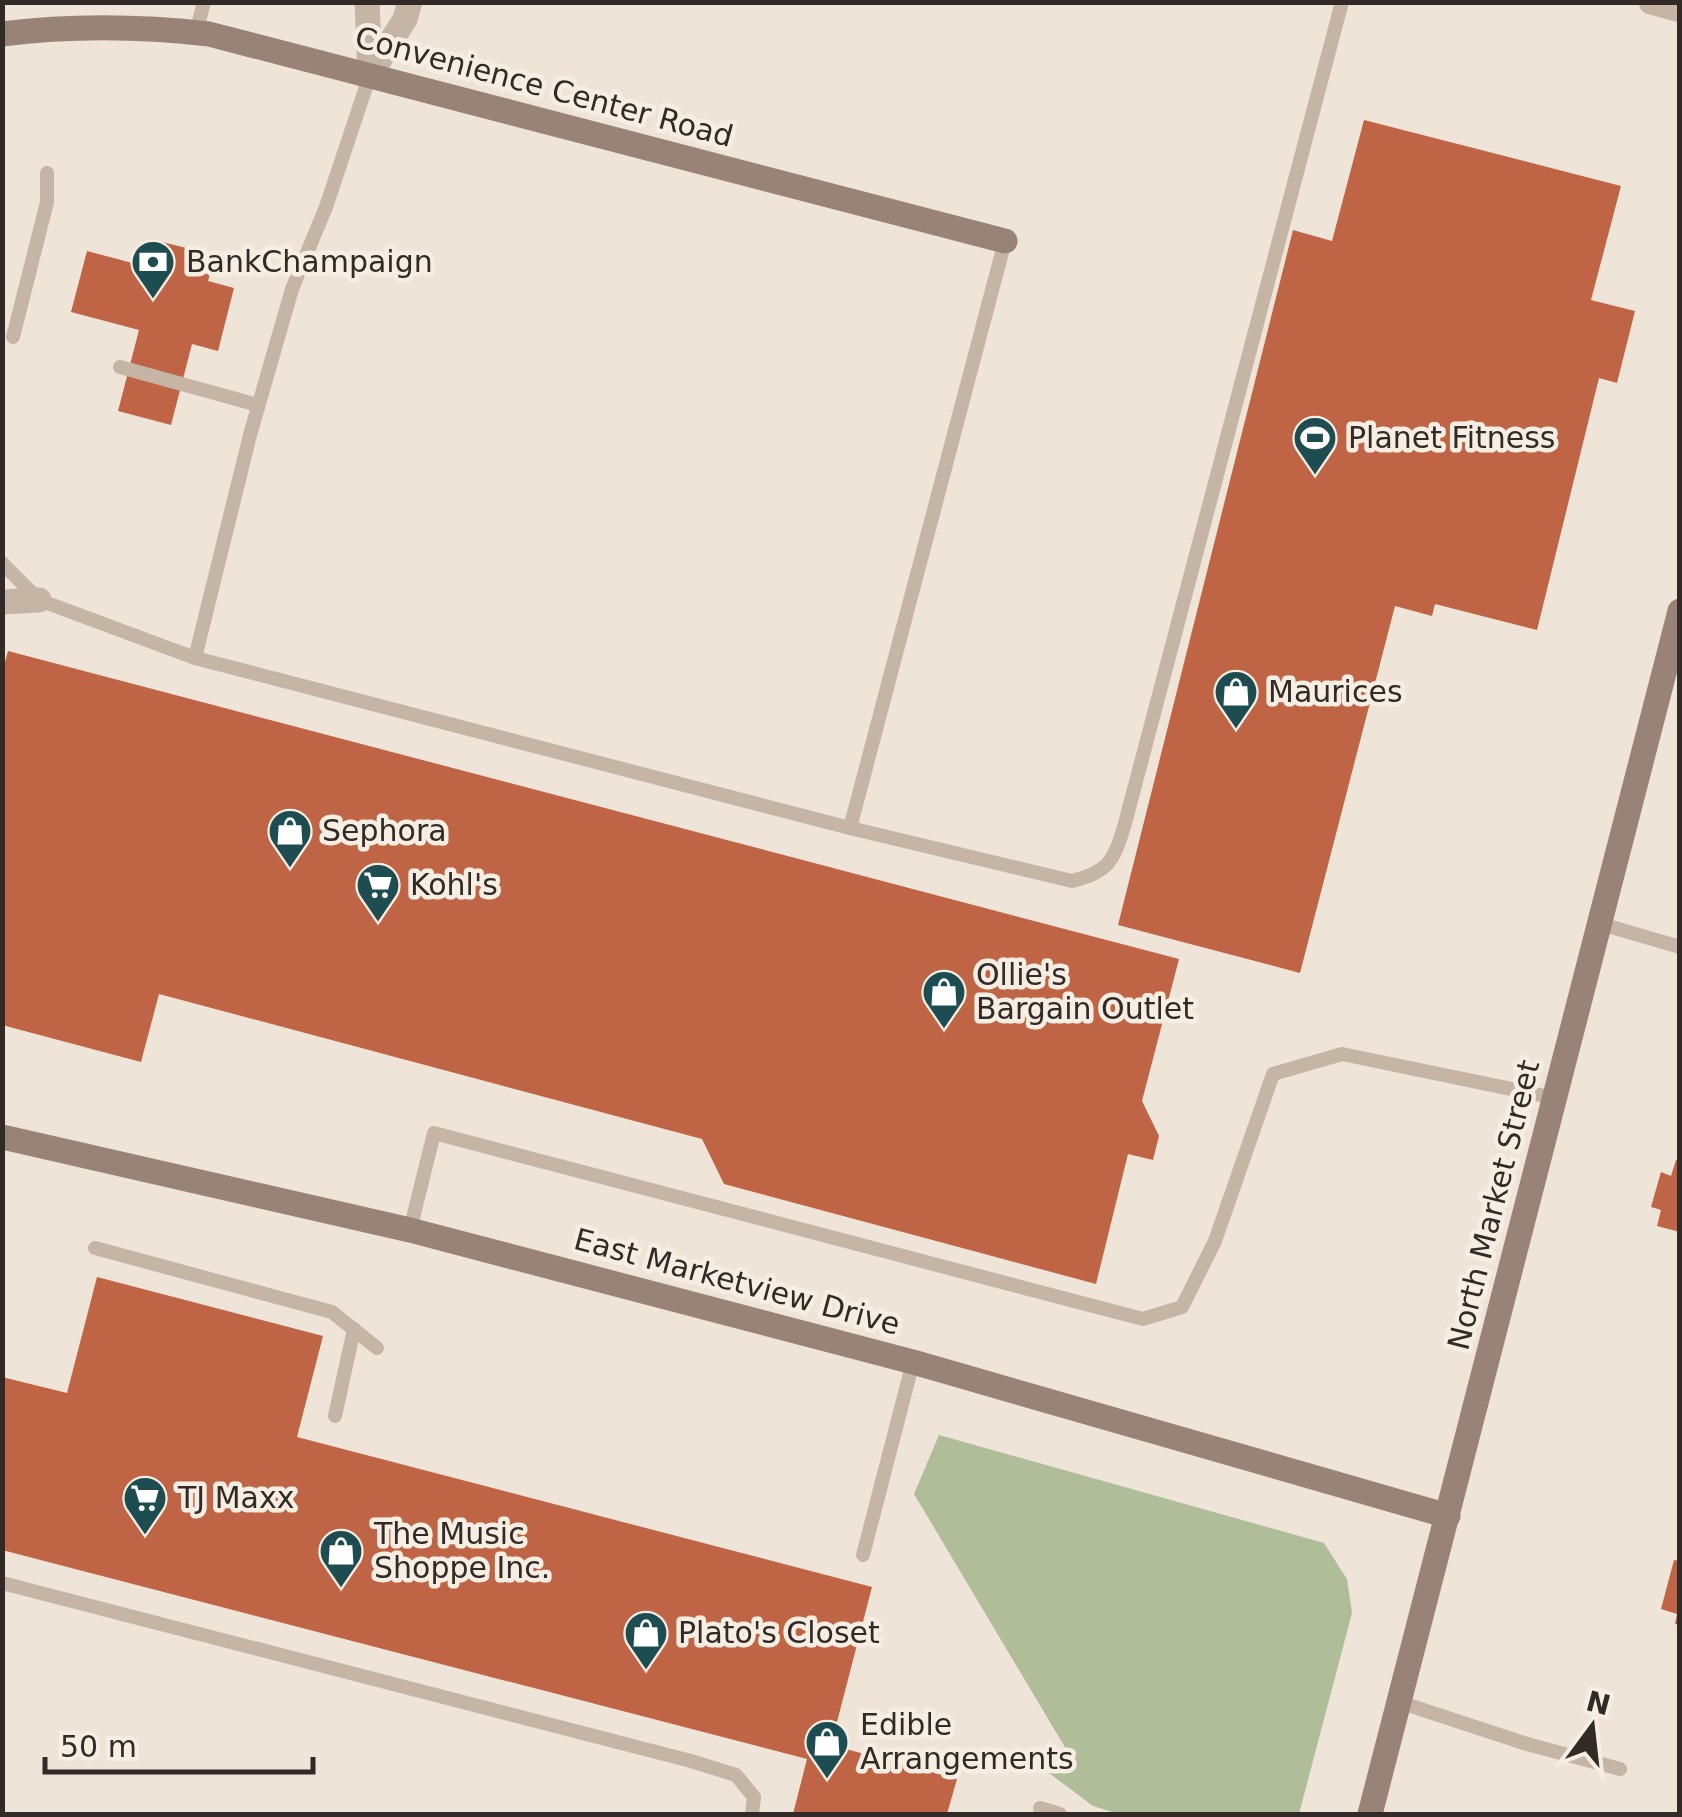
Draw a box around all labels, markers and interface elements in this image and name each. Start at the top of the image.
street label: Convenience Center Road [351,19,737,154]
bank icon: BankChampaign [130,239,176,300]
place label: BankChampaign [186,244,433,279]
sports icon: Planet Fitness [1292,415,1338,476]
place label: Planet Fitness [1348,420,1555,455]
shop icon: Maurices [1213,669,1259,730]
place label: Maurices [1268,674,1403,709]
shop icon: Sephora [267,808,313,869]
place label: Sephora [322,813,447,848]
supermarket icon: Kohl's [355,862,401,923]
place label: Kohl's [410,867,498,902]
place label: Ollie's Bargain Outlet [976,957,1194,1026]
shop icon: Ollie's Bargain Outlet [921,969,967,1030]
street label: North Market Street [1441,1056,1547,1353]
street label: East Marketview Drive [570,1221,904,1342]
supermarket icon: TJ Maxx [122,1475,168,1536]
place label: TJ Maxx [177,1480,294,1515]
place label: The Music Shoppe Inc. [373,1516,550,1585]
shop icon: The Music Shoppe Inc. [318,1528,364,1589]
shop icon: Plato's Closet [623,1610,669,1671]
place label: Plato's Closet [678,1615,880,1650]
north arrow [1542,1677,1642,1777]
text: N [1583,1684,1614,1722]
place label: Edible Arrangements [860,1707,1074,1776]
scale bar [45,1712,312,1774]
shop icon: Edible Arrangements [804,1719,850,1780]
text: 50 m [60,1729,137,1764]

